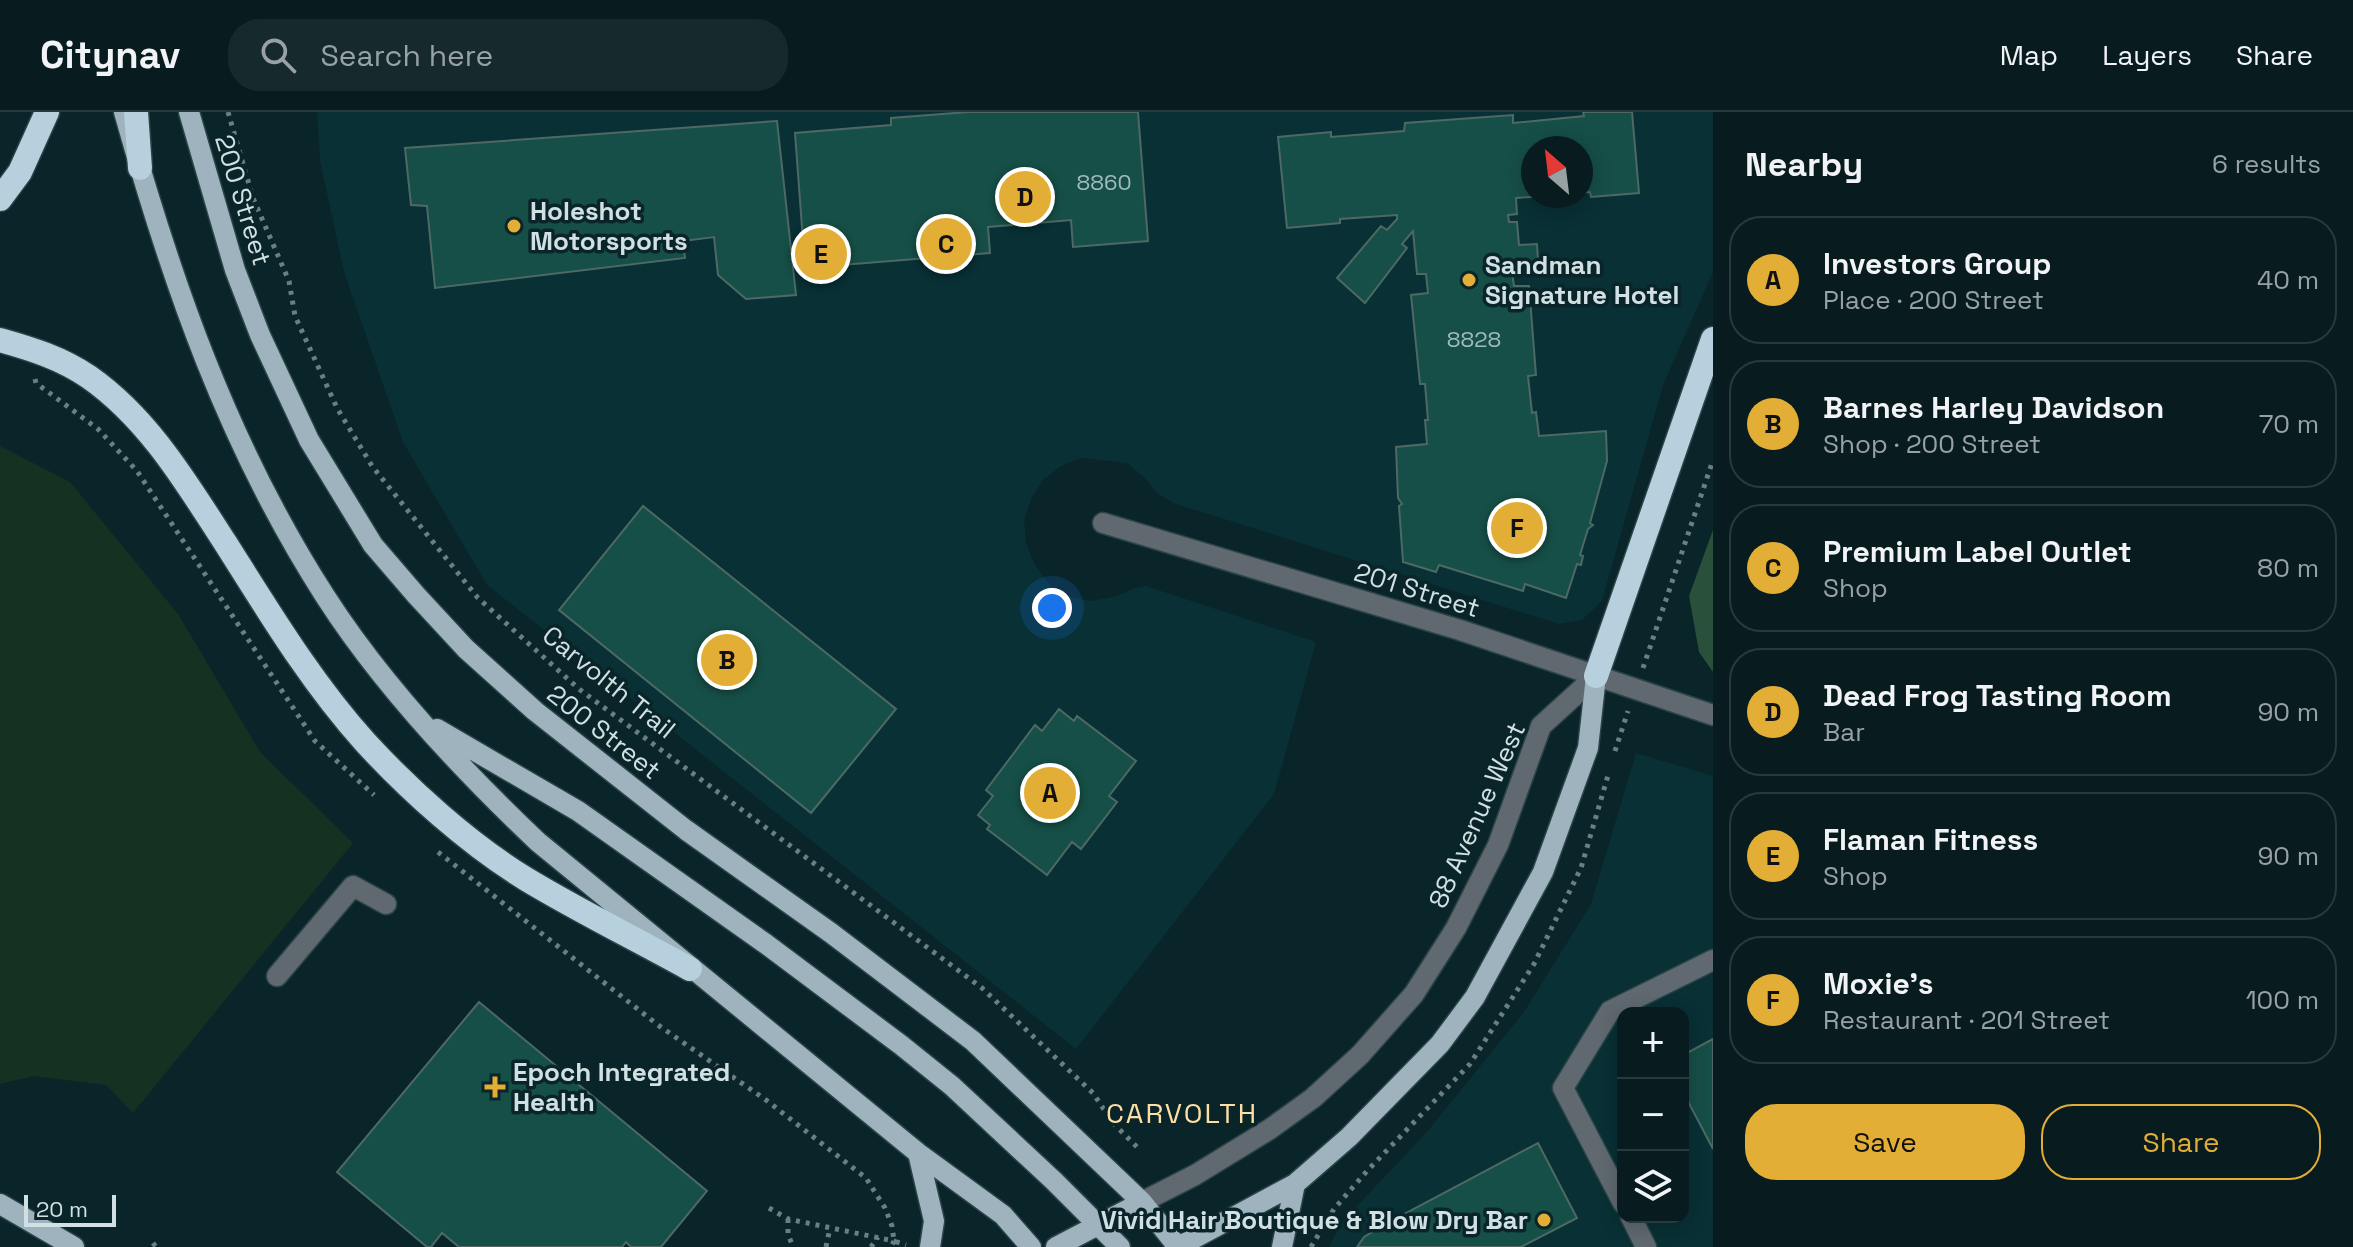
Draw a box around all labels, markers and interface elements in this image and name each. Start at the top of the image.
search box [228,19,788,91]
text: Citynav [40,31,180,79]
icon: search [256,33,300,77]
text: Search here [320,36,493,75]
text: Map [2000,37,2058,73]
text: Layers [2102,37,2192,73]
text: Share [2236,37,2313,73]
street label: 200 Street [207,130,279,270]
north arrow [1521,136,1593,208]
text: Nearby [1745,143,1863,186]
text: 6 results [2212,147,2321,181]
pin: D [999,167,1051,227]
house number: 8860 [1077,168,1131,196]
place label: Holeshot Motorsports [530,194,688,258]
pin: C [920,214,972,274]
marker: Holeshot Motorsports [505,217,523,235]
pin: E [795,224,847,284]
text: Investors Group [1823,244,2051,283]
place label: Sandman Signature Hotel [1485,248,1680,312]
text: A [1765,263,1781,297]
text: 40 m [2257,263,2319,297]
marker: Sandman Signature Hotel [1460,271,1478,289]
text: Place · 200 Street [1823,283,2044,317]
house number: 8828 [1447,325,1501,353]
text: Barnes Harley Davidson [1823,388,2164,427]
text: B [1764,407,1782,441]
text: 70 m [2259,407,2319,441]
text: Shop · 200 Street [1823,427,2041,461]
pin: F [1491,498,1543,558]
text: Premium Label Outlet [1823,532,2132,571]
text: C [1765,551,1781,585]
text: 80 m [2257,551,2319,585]
street label: 201 Street [1350,555,1484,625]
text: Shop [1823,571,1888,605]
your location [1032,588,1072,628]
street label: Carvolth Trail [535,618,683,746]
pin: B [701,630,753,690]
text: Dead Frog Tasting Room [1823,676,2172,715]
street label: 200 Street [540,677,668,787]
text: D [1764,695,1782,729]
text: 90 m [2257,695,2319,729]
text: Bar [1823,715,1865,749]
street label: 88 Avenue West [1421,717,1533,913]
pin: A [1024,763,1076,823]
text: Flaman Fitness [1823,820,2038,859]
text: E [1766,839,1780,873]
text: 90 m [2257,839,2319,873]
text: Shop [1823,859,1888,893]
text: Moxie's [1823,964,1933,1003]
text: F [1766,983,1780,1017]
text: 100 m [2246,983,2319,1017]
text: Restaurant · 201 Street [1823,1003,2110,1037]
map controls [1617,1007,1689,1223]
button: + [1617,1007,1689,1079]
place label: Epoch Integrated Health [513,1055,730,1119]
marker: Epoch Integrated Health [484,1076,506,1098]
button: − [1617,1079,1689,1151]
district label: CARVOLTH [1106,1095,1258,1131]
button: Save [1745,1104,2025,1180]
button: Share [2041,1104,2321,1180]
button: layers [1617,1151,1689,1223]
scale bar [24,1191,116,1227]
text: 20 m [36,1195,88,1223]
place label: Vivid Hair Boutique & Blow Dry Bar [1101,1203,1528,1237]
marker: Vivid Hair Boutique & Blow Dry Bar [1535,1211,1553,1229]

